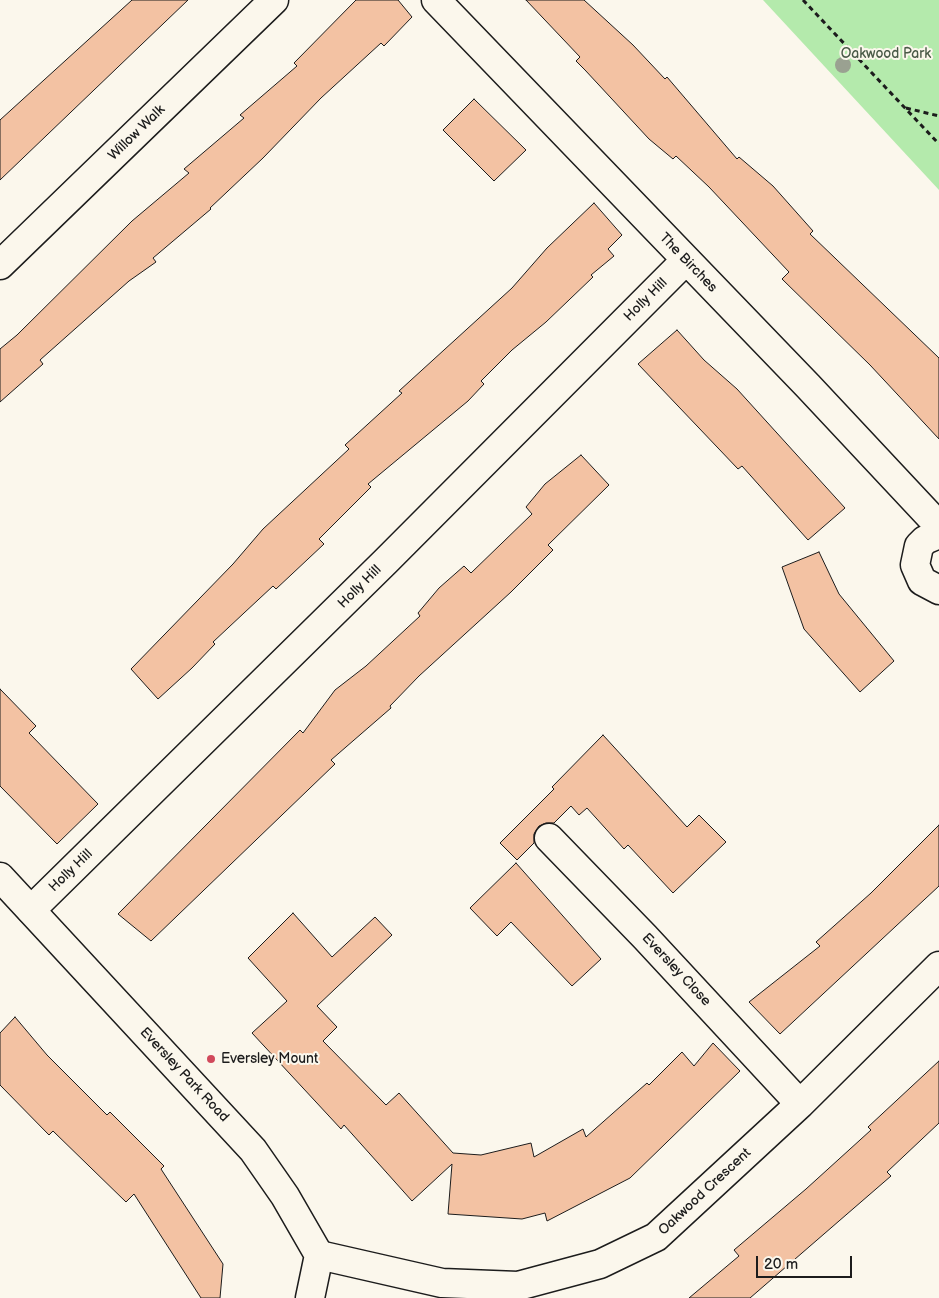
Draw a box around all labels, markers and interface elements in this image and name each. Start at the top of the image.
park label: Oakwood Park [841,46,931,62]
street label: Willow Walk [105,102,169,164]
street label: The Birches [656,230,720,296]
street label: Holly Hill [621,275,671,325]
street label: Holly Hill [335,562,385,612]
street label: Holly Hill [46,846,96,896]
street label: Eversley Close [638,930,714,1010]
street label: Eversley Park Road [136,1024,232,1126]
place label: Eversley Mount [221,1051,318,1067]
marker: Eversley Mount [205,1053,217,1065]
street label: Oakwood Crescent [655,1145,755,1239]
scale bar [759,1246,855,1278]
text: 20 m [764,1255,798,1274]

